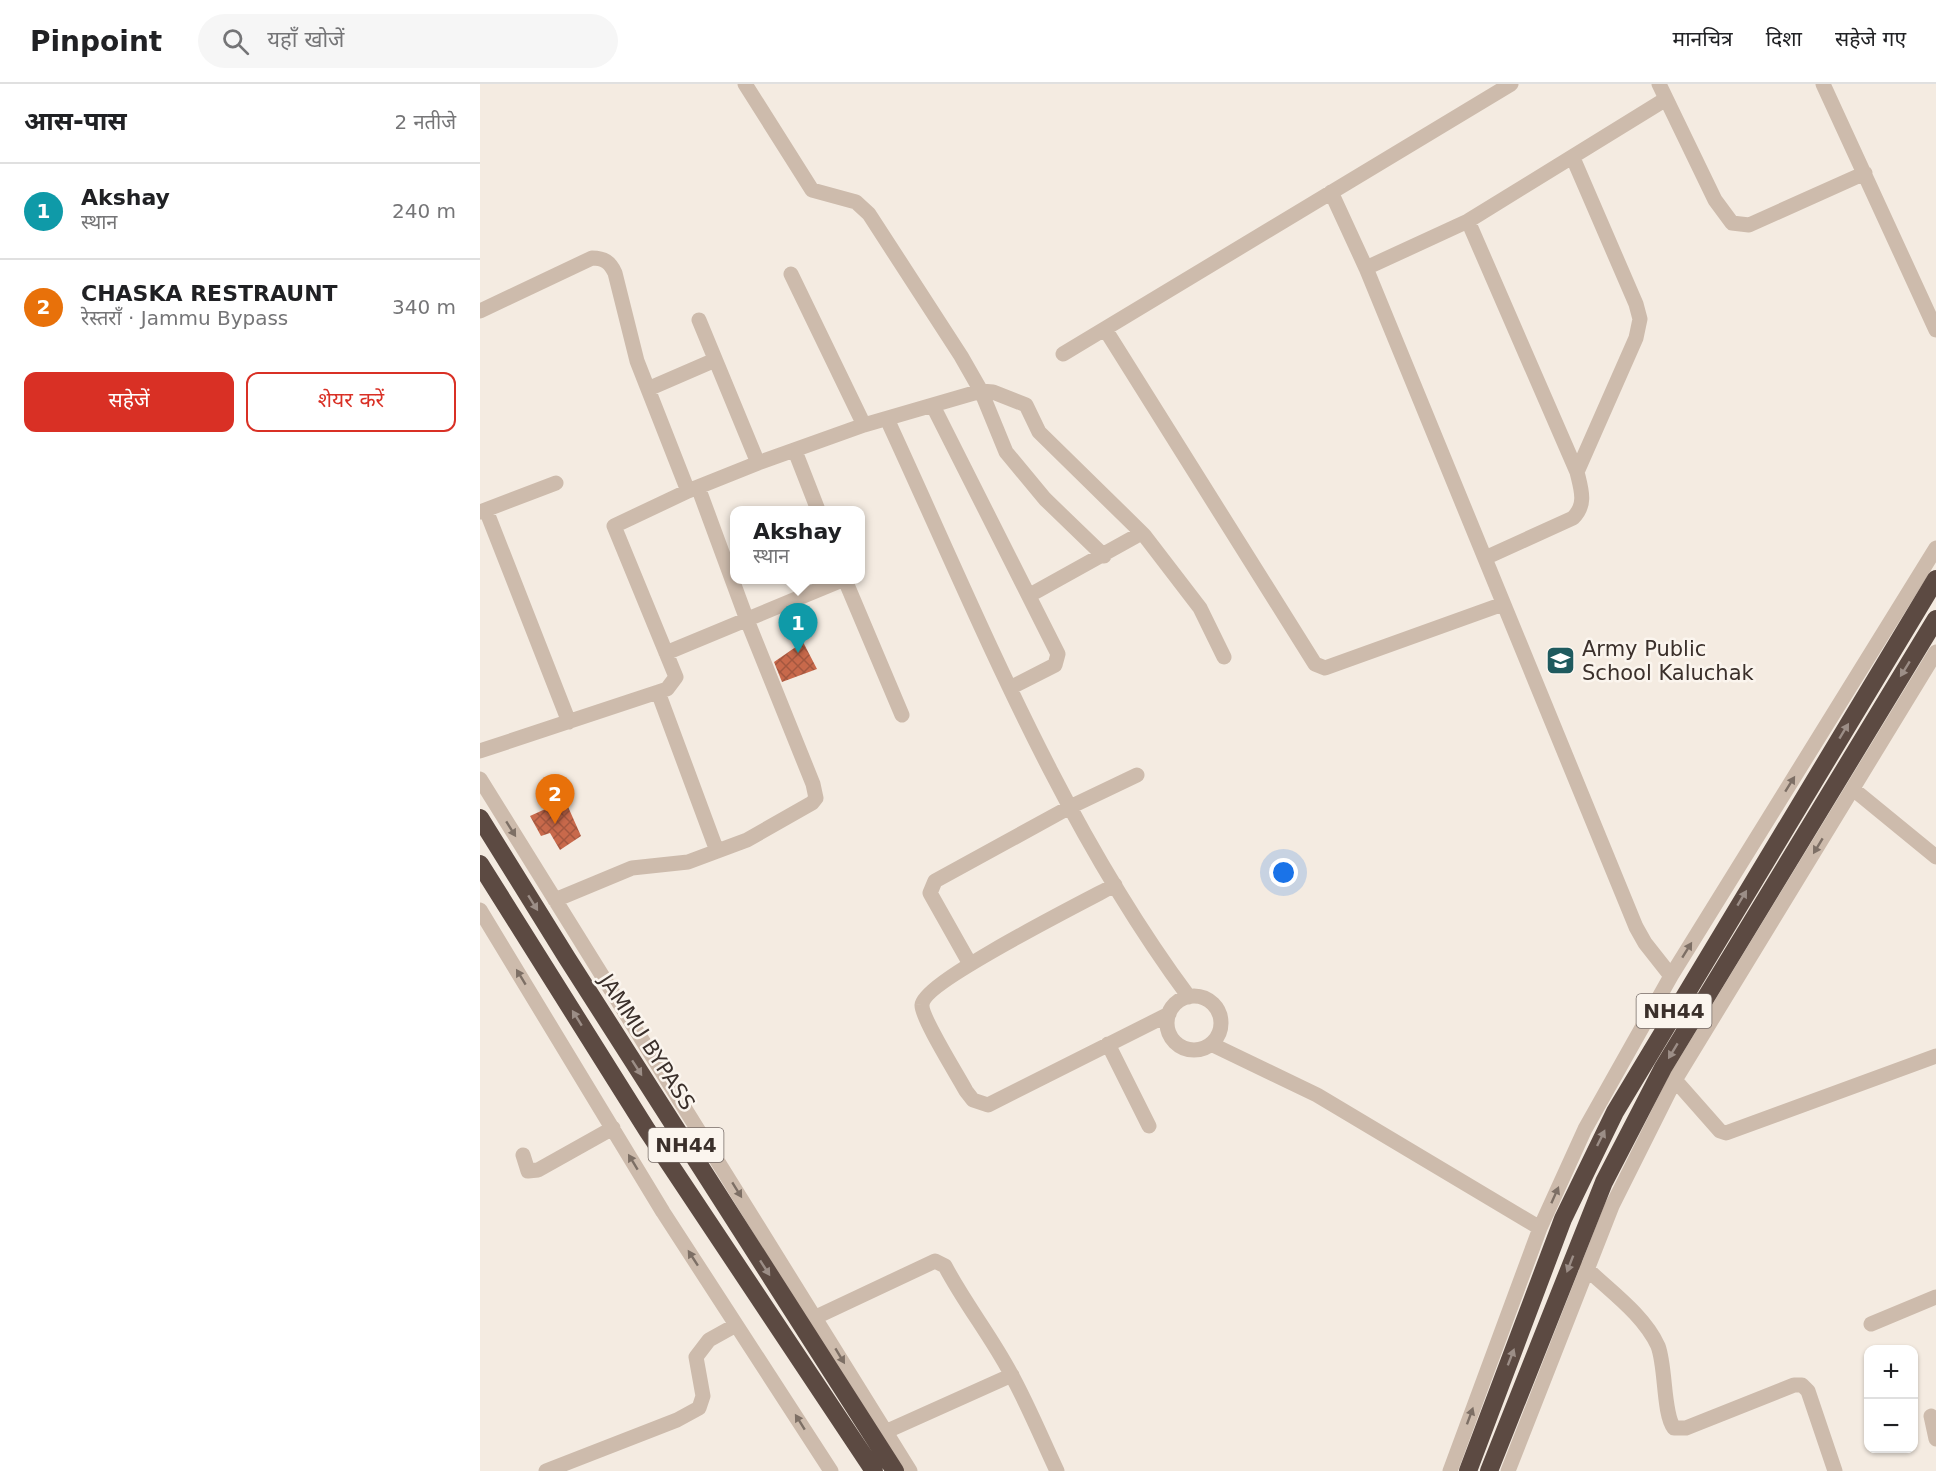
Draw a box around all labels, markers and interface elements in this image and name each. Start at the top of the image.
search box [198,14,618,68]
text: Pinpoint [30,25,162,58]
icon: search [219,25,252,58]
text: यहाँ खोजें [267,27,344,52]
text: मानचित्र [1673,27,1733,51]
text: दिशा [1766,27,1802,51]
text: सहेजे गए [1835,27,1906,51]
text: आस-पास [24,106,127,136]
text: 2 नतीजे [394,110,456,134]
text: Akshay [81,185,170,210]
text: 1 [37,199,50,223]
text: 240 m [392,199,456,223]
text: स्थान [81,210,117,234]
text: CHASKA RESTRAUNT [81,281,338,306]
text: 2 [37,295,50,319]
text: 340 m [392,295,456,319]
text: रेस्तराँ · Jammu Bypass [81,306,288,330]
button: सहेजें [24,372,234,432]
button: शेयर करें [246,372,456,432]
popup [730,506,865,584]
text: Akshay [753,519,842,544]
text: स्थान [753,544,789,568]
pin: 1 [778,604,818,653]
place label: Army Public School Kaluchak [1582,637,1755,685]
school or university icon: Army Public School Kaluchak [1545,645,1577,677]
one-way arrow [1900,661,1911,677]
one-way arrow [1838,723,1849,739]
pin: 2 [536,774,574,824]
one-way arrow [1784,776,1795,792]
one-way arrow [505,821,516,837]
one-way arrow [1813,837,1824,854]
your location [1269,858,1298,887]
one-way arrow [1737,890,1748,906]
one-way arrow [527,895,538,911]
one-way arrow [1682,942,1693,958]
street label: JAMMU BYPASS [593,968,700,1114]
one-way arrow [515,969,526,985]
road number: NH44 [1636,994,1712,1028]
one-way arrow [571,1010,582,1026]
one-way arrow [1668,1043,1678,1060]
one-way arrow [631,1060,642,1076]
road number: NH44 [648,1128,724,1162]
one-way arrow [1597,1130,1606,1147]
one-way arrow [628,1153,638,1170]
one-way arrow [731,1182,742,1199]
one-way arrow [1550,1185,1560,1203]
one-way arrow [688,1250,699,1266]
one-way arrow [1564,1255,1574,1273]
one-way arrow [759,1259,770,1276]
map controls [1864,1345,1918,1453]
button: + [1864,1345,1918,1399]
one-way arrow [834,1348,845,1364]
one-way arrow [1506,1348,1516,1366]
button: − [1864,1399,1918,1453]
one-way arrow [1466,1407,1476,1425]
one-way arrow [794,1413,805,1430]

